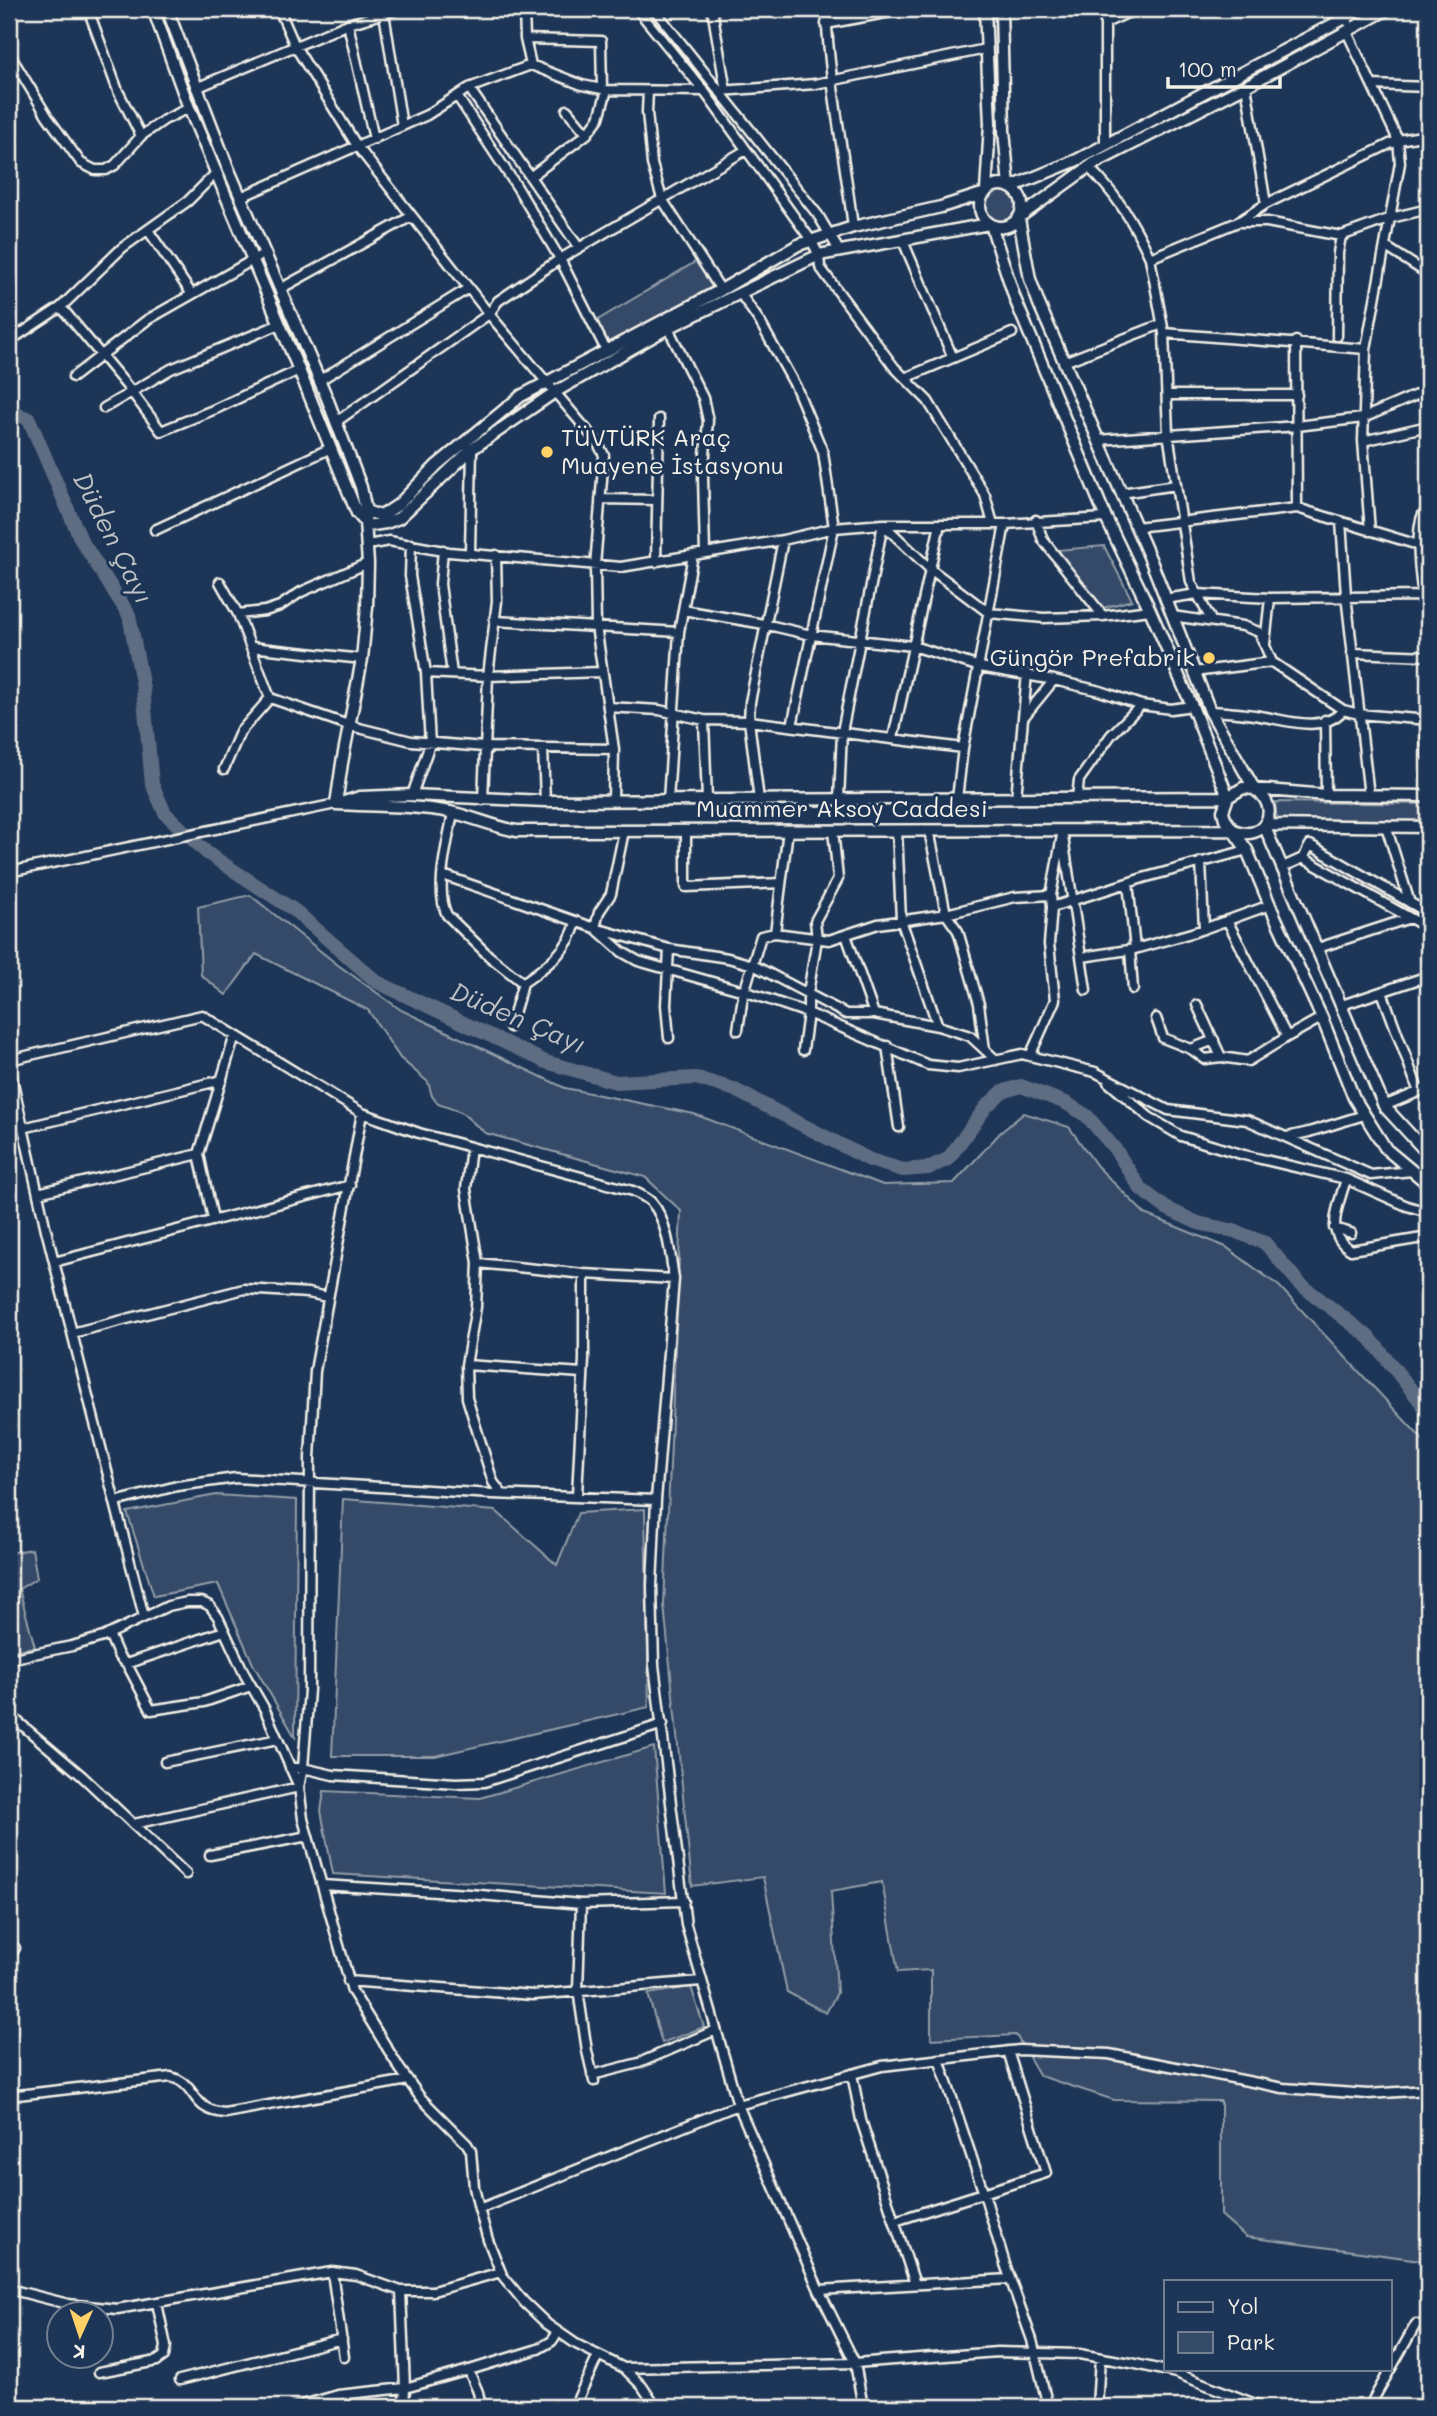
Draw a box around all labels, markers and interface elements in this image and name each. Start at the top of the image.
scale bar [1168,46,1280,90]
text: 100 m [1178,55,1237,82]
place label: TÜVTÜRK Araç Muayene İstasyonu [561,421,784,480]
marker: TÜVTÜRK Araç Muayene İstasyonu [539,444,555,460]
water label: Düden Çayı [66,466,162,609]
place label: Güngör Prefabrik [990,641,1195,672]
marker: Güngör Prefabrik [1201,650,1217,666]
street label: Muammer Aksoy Caddesi [696,792,988,823]
water label: Düden Çayı [446,973,591,1061]
legend [1164,2280,1392,2370]
text: Yol [1227,2292,1258,2319]
north arrow [46,2300,116,2370]
text: Park [1227,2328,1275,2355]
text: K [72,2340,86,2365]

